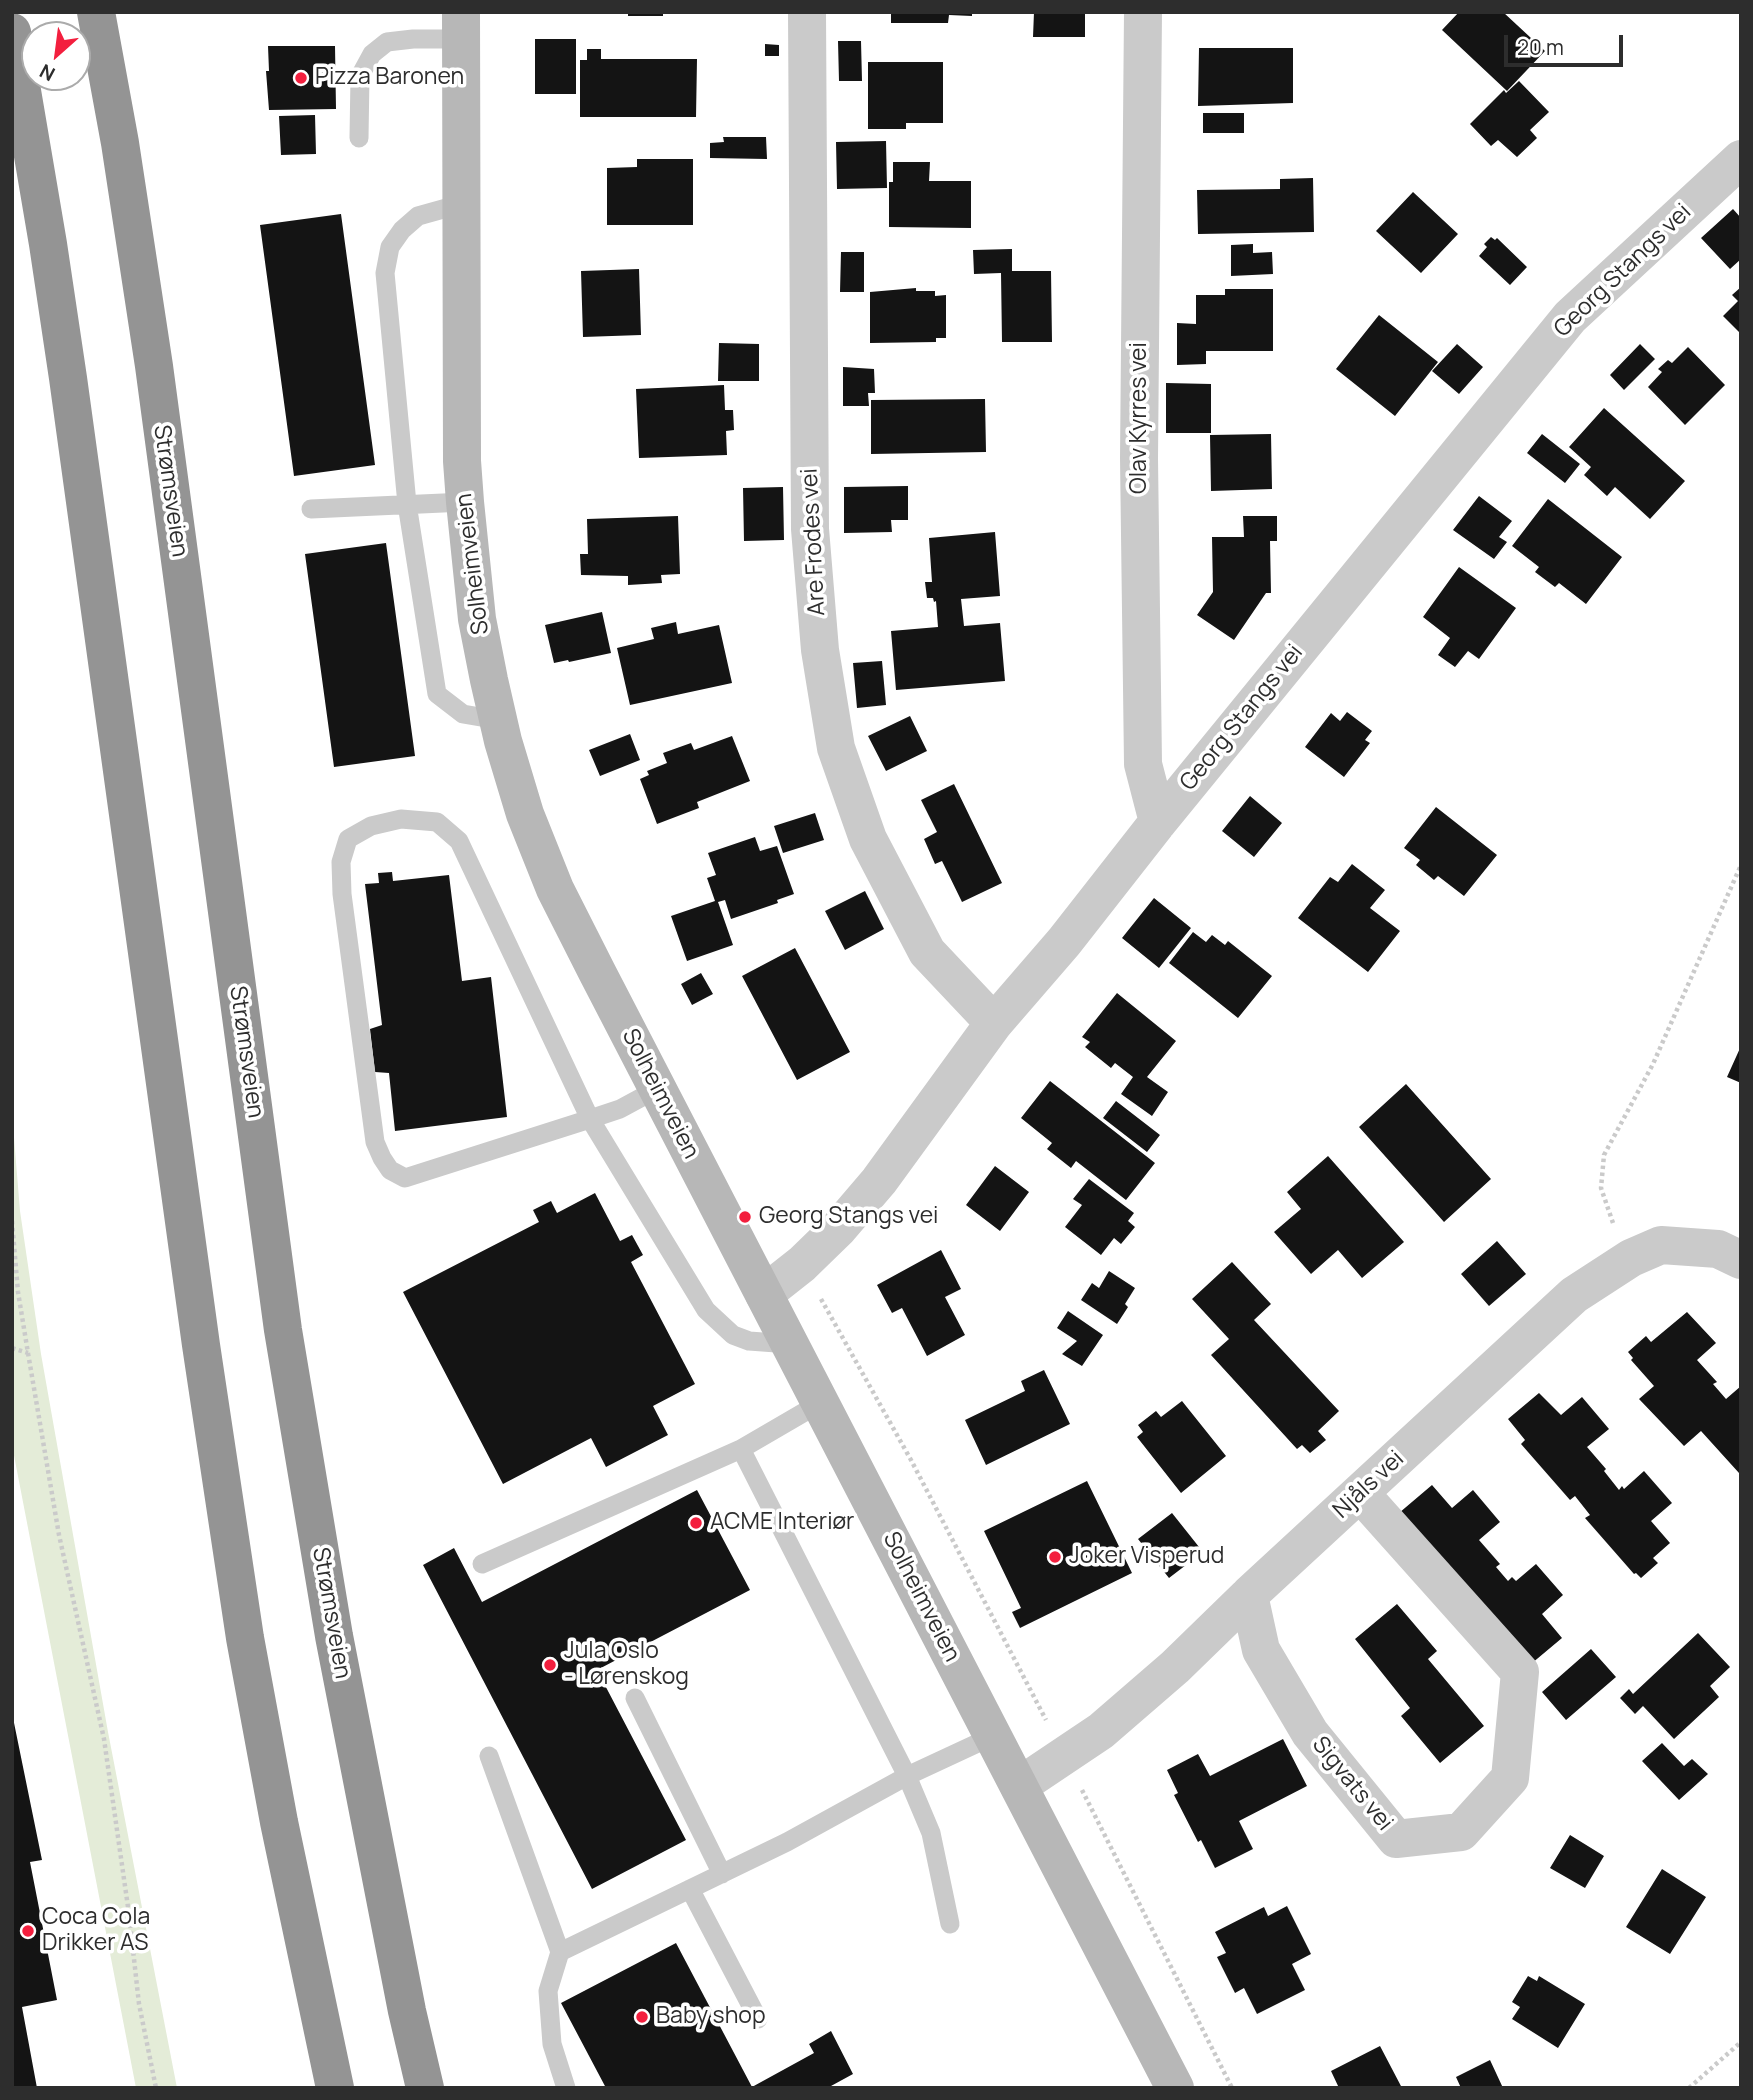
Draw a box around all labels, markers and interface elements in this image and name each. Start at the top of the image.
north arrow [21,21,91,91]
scale bar [1508,21,1627,65]
text: 20 m [1517,33,1564,61]
text: N [35,58,59,87]
place label: Pizza Baronen [315,64,464,92]
marker: Pizza Baronen [293,70,309,86]
street label: Georg Stangs vei [1549,199,1697,343]
street label: Olav Kyrres vei [1126,342,1154,494]
street label: Strømsveien [147,423,193,559]
street label: Are Frodes vei [796,468,832,616]
street label: Solheimveien [451,492,495,636]
street label: Georg Stangs vei [1175,640,1309,796]
street label: Strømsveien [223,984,269,1120]
street label: Solheimveien [615,1025,705,1163]
place label: Georg Stangs vei [759,1203,938,1231]
marker: Georg Stangs vei [737,1209,753,1225]
street label: Njåls vei [1328,1445,1410,1525]
place label: ACME Interiør [710,1509,854,1537]
marker: ACME Interiør [688,1515,704,1531]
street label: Solheimveien [876,1528,966,1666]
place label: Joker Visperud [1069,1543,1224,1571]
street label: Strømsveien [306,1545,356,1681]
marker: Joker Visperud [1047,1549,1063,1565]
place label: Jula Oslo - Lørenskog [564,1638,689,1692]
marker: Jula Oslo - Lørenskog [542,1657,558,1673]
street label: Sigvats vei [1306,1731,1398,1837]
place label: Coca Cola Drikker AS [42,1904,150,1958]
marker: Coca Cola Drikker AS [20,1923,36,1939]
place label: Baby shop [656,2003,766,2031]
marker: Baby shop [634,2009,650,2025]

